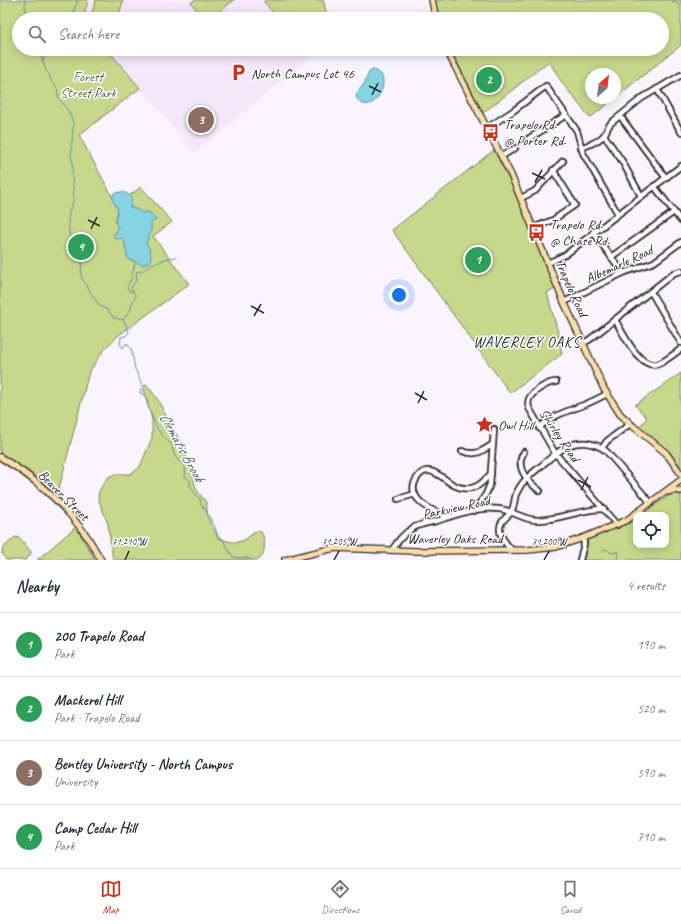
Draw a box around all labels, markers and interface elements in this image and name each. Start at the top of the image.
search box [12,12,669,56]
icon: search [26,23,48,45]
text: Search here [58,25,119,44]
parking icon: North Campus Lot 46 [228,63,248,83]
place label: North Campus Lot 46 [251,65,355,82]
pin: 2 [476,65,502,95]
park label: Forest Street Park [60,68,117,101]
north arrow [585,68,621,104]
pin: 3 [188,105,214,135]
place label: Trapelo Rd. @ Porter Rd. [504,116,566,149]
bus stop icon: Trapelo Rd. @ Porter Rd. [481,122,501,142]
place label: Trapelo Rd. @ Chase Rd. [550,216,610,249]
bus stop icon: Trapelo Rd. @ Chase Rd. [527,222,547,242]
pin: 4 [68,232,94,262]
street label: Albemarle Road [583,240,658,287]
pin: 1 [465,245,491,275]
street label: Trapelo Road [552,257,593,322]
your location [389,285,409,305]
district label: WAVERLEY OAKS [473,333,582,352]
street label: Shirley Road [536,406,585,467]
water label: Clematis Brook [155,410,210,488]
place icon: Owl Hill [475,415,495,435]
place label: Owl Hill [498,417,536,434]
street label: Beaver Street [35,466,94,525]
street label: Parkview Road [421,492,494,523]
map controls [633,512,669,548]
button: locate [633,512,669,548]
street label: Waverley Oaks Road [407,530,505,547]
text: 71.210°W [112,535,148,548]
text: 71.205°W [322,535,358,548]
text: 71.200°W [532,535,568,548]
text: Nearby [16,576,59,597]
text: 4 results [627,578,665,594]
text: 200 Trapelo Road [54,627,144,646]
text: 1 [26,637,32,653]
text: 190 m [637,637,665,653]
text: Park [54,646,75,662]
text: Mackerel Hill [54,691,121,710]
text: 2 [26,701,32,717]
text: 520 m [637,701,665,717]
text: Park · Trapelo Road [54,710,139,726]
text: Bentley University - North Campus [54,755,232,774]
text: 3 [26,765,32,781]
text: 590 m [637,765,665,781]
text: University [54,774,97,790]
text: Camp Cedar Hill [54,819,136,838]
text: 4 [26,829,32,845]
text: 710 m [637,829,665,845]
text: Park [54,838,75,854]
tab: Map [100,878,122,916]
tab: Directions [321,878,360,916]
tab: Saved [559,878,581,916]

